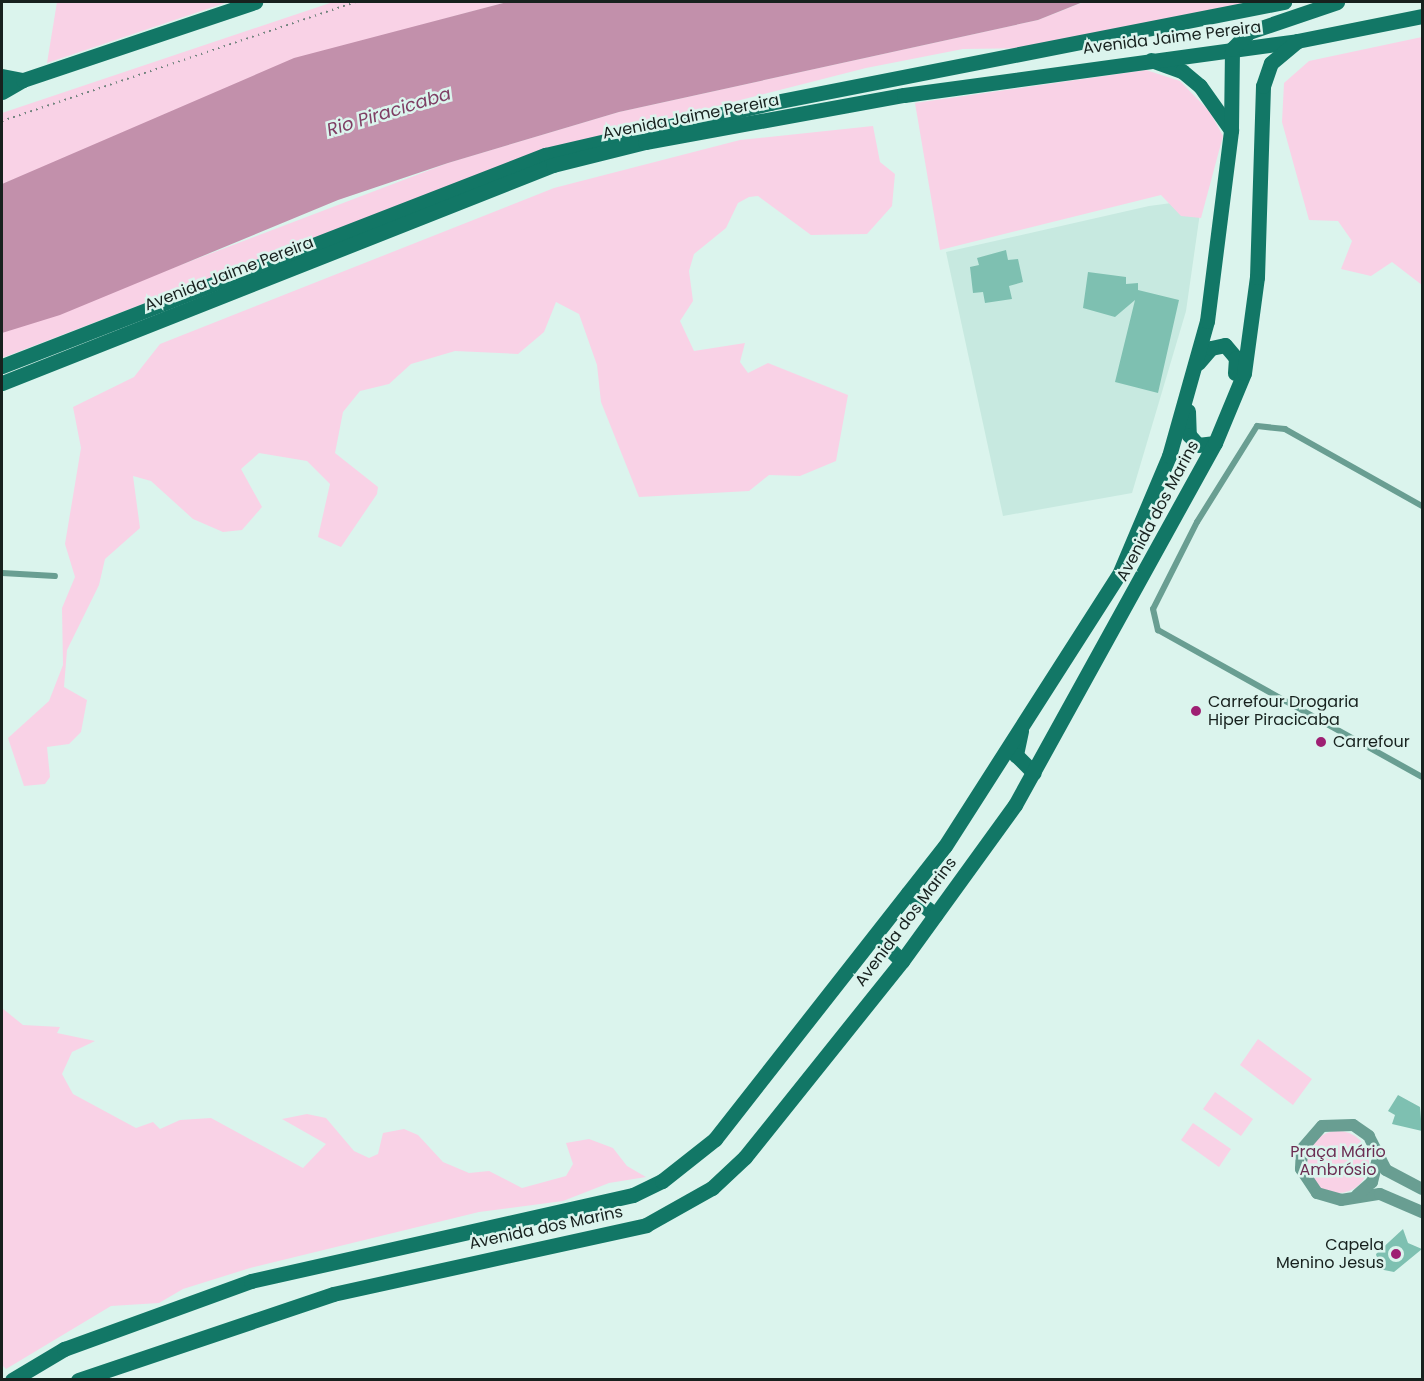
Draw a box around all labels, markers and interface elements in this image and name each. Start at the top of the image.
street label: Avenida Jaime Pereira [1082,18,1262,58]
water label: Rio Piracicaba [324,83,454,141]
street label: Avenida Jaime Pereira [601,90,781,144]
street label: Avenida Jaime Pereira [142,233,316,315]
street label: Avenida dos Marins [1113,437,1203,585]
place label: Carrefour Drogaria Hiper Piracicaba [1208,692,1359,730]
marker: Carrefour Drogaria Hiper Piracicaba [1189,704,1203,718]
place label: Carrefour [1333,732,1410,752]
marker: Carrefour [1314,735,1328,749]
street label: Avenida dos Marins [851,854,961,990]
park label: Praça Mário Ambrósio [1290,1142,1386,1180]
street label: Avenida dos Marins [467,1202,625,1254]
place label: Capela Menino Jesus [1276,1235,1384,1273]
marker: Capela Menino Jesus [1389,1247,1403,1261]

